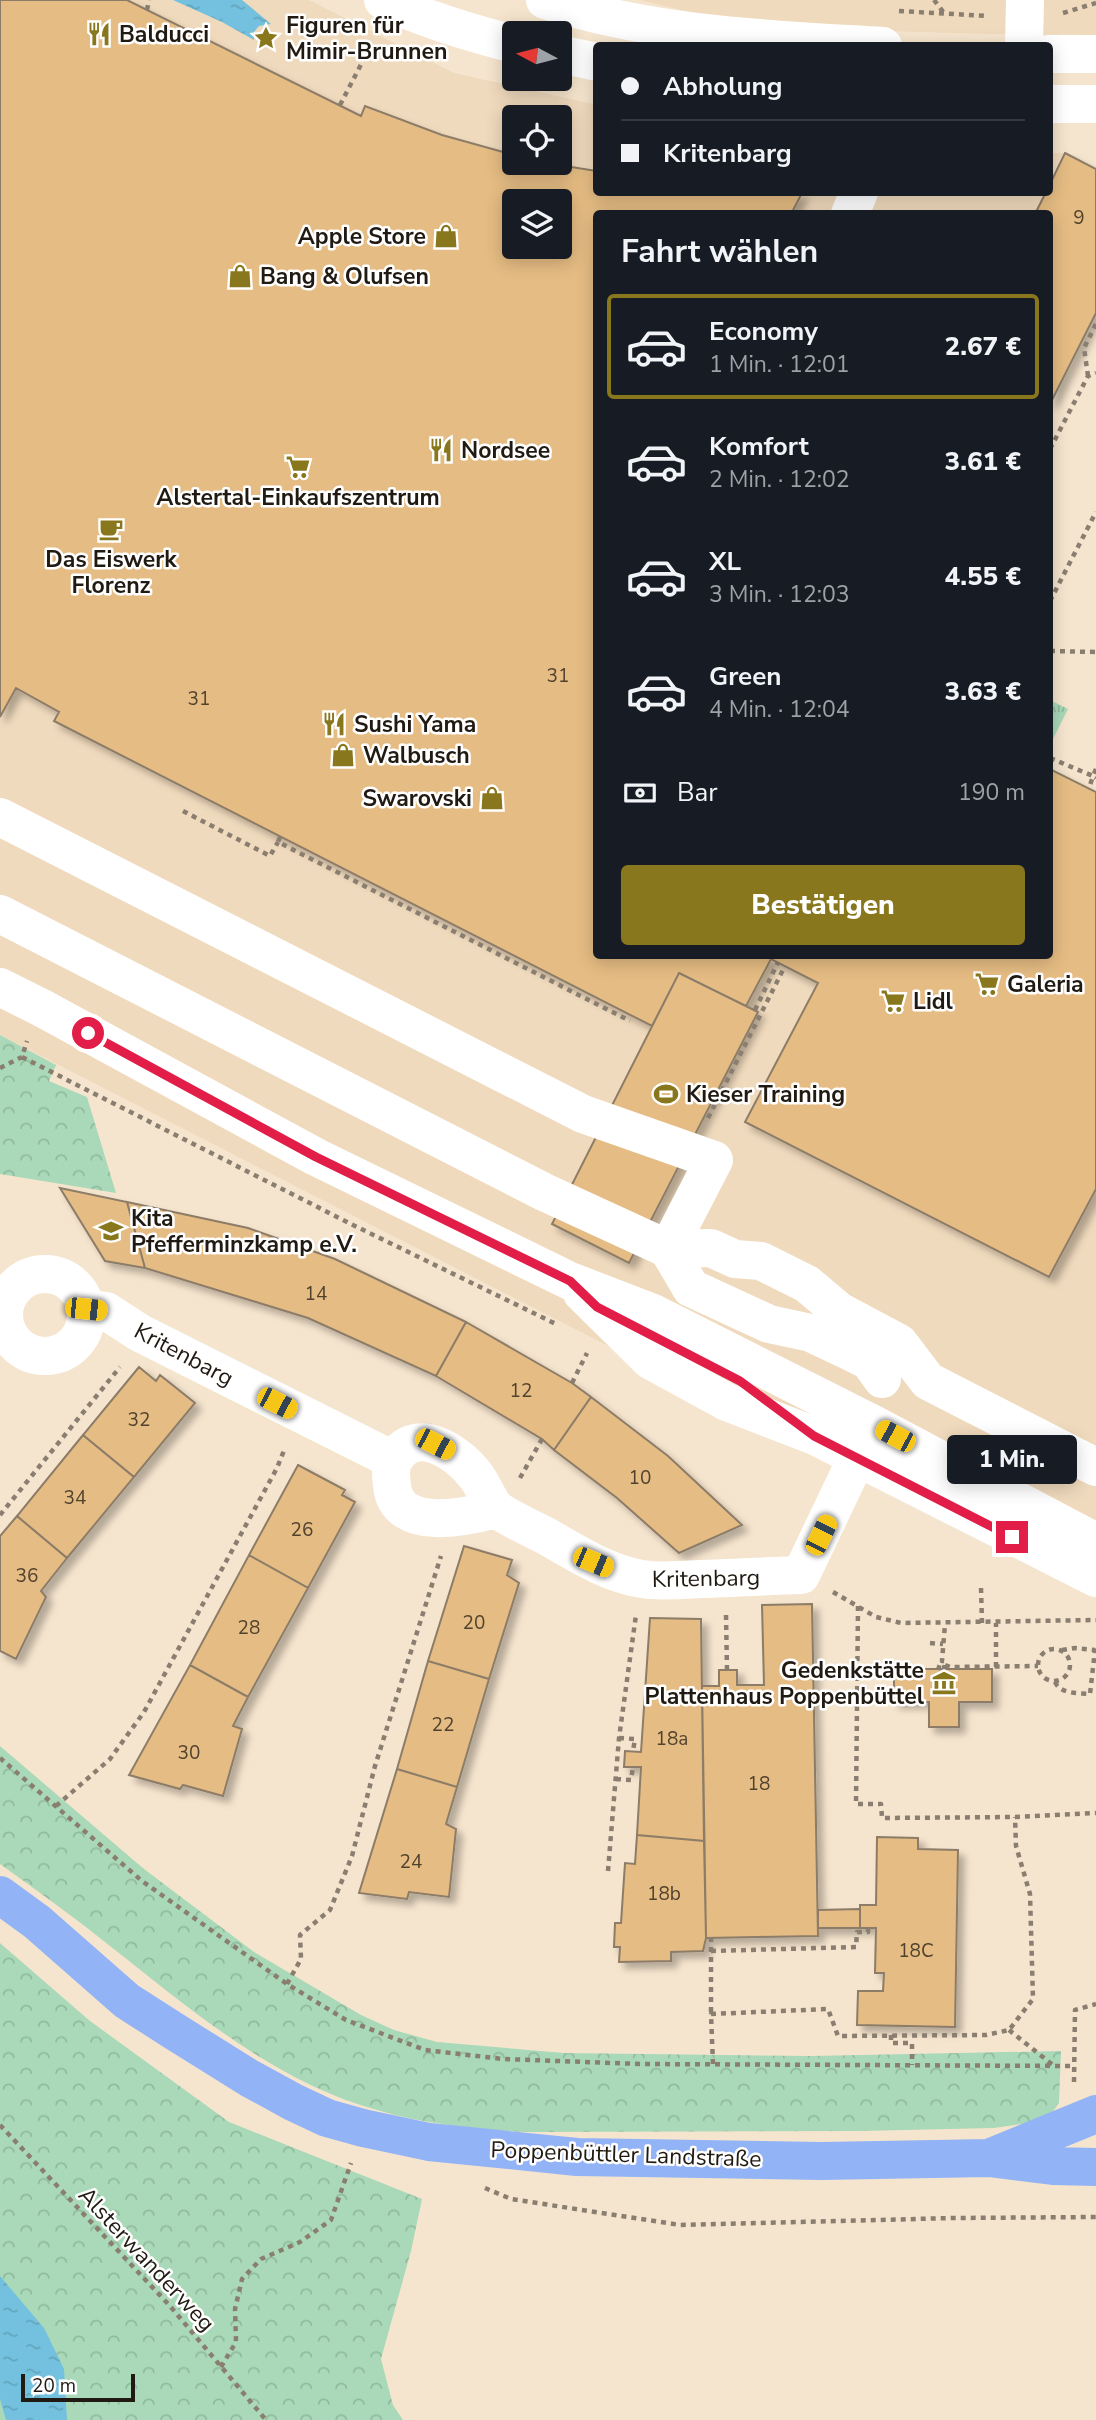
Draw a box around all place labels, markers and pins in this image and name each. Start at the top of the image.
place label: Figuren für Mimir-Brunnen [286,10,447,67]
place label: Balducci [119,19,209,50]
restaurant icon: Balducci [85,20,113,48]
place icon: Figuren für Mimir-Brunnen [252,24,280,52]
place label: Apple Store [298,221,426,252]
shop icon: Apple Store [432,222,460,250]
place label: Bang & Olufsen [260,261,429,292]
shop icon: Bang & Olufsen [226,262,254,290]
place label: Nordsee [461,435,550,466]
restaurant icon: Nordsee [427,436,455,464]
supermarket icon: Alstertal-Einkaufszentrum [284,453,312,481]
place label: Alstertal-Einkaufszentrum [156,482,440,513]
cafe icon: Das Eiswerk Florenz [97,515,125,543]
place label: Das Eiswerk Florenz [45,544,177,601]
place label: Sushi Yama [354,709,476,740]
restaurant icon: Sushi Yama [320,710,348,738]
place label: Walbusch [363,740,470,771]
shop icon: Walbusch [329,741,357,769]
place label: Swarovski [363,783,472,814]
shop icon: Swarovski [478,784,506,812]
place label: Galeria [1007,969,1084,1000]
supermarket icon: Galeria [973,970,1001,998]
place label: Lidl [913,986,954,1017]
supermarket icon: Lidl [879,987,907,1015]
place label: Kieser Training [686,1079,845,1110]
sports icon: Kieser Training [652,1080,680,1108]
place label: Kita Pfefferminzkamp e.V. [131,1203,357,1260]
school or university icon: Kita Pfefferminzkamp e.V. [97,1217,125,1245]
place label: Gedenkstätte Plattenhaus Poppenbüttel [644,1655,925,1712]
museum icon: Gedenkstätte Plattenhaus Poppenbüttel [930,1669,958,1697]

